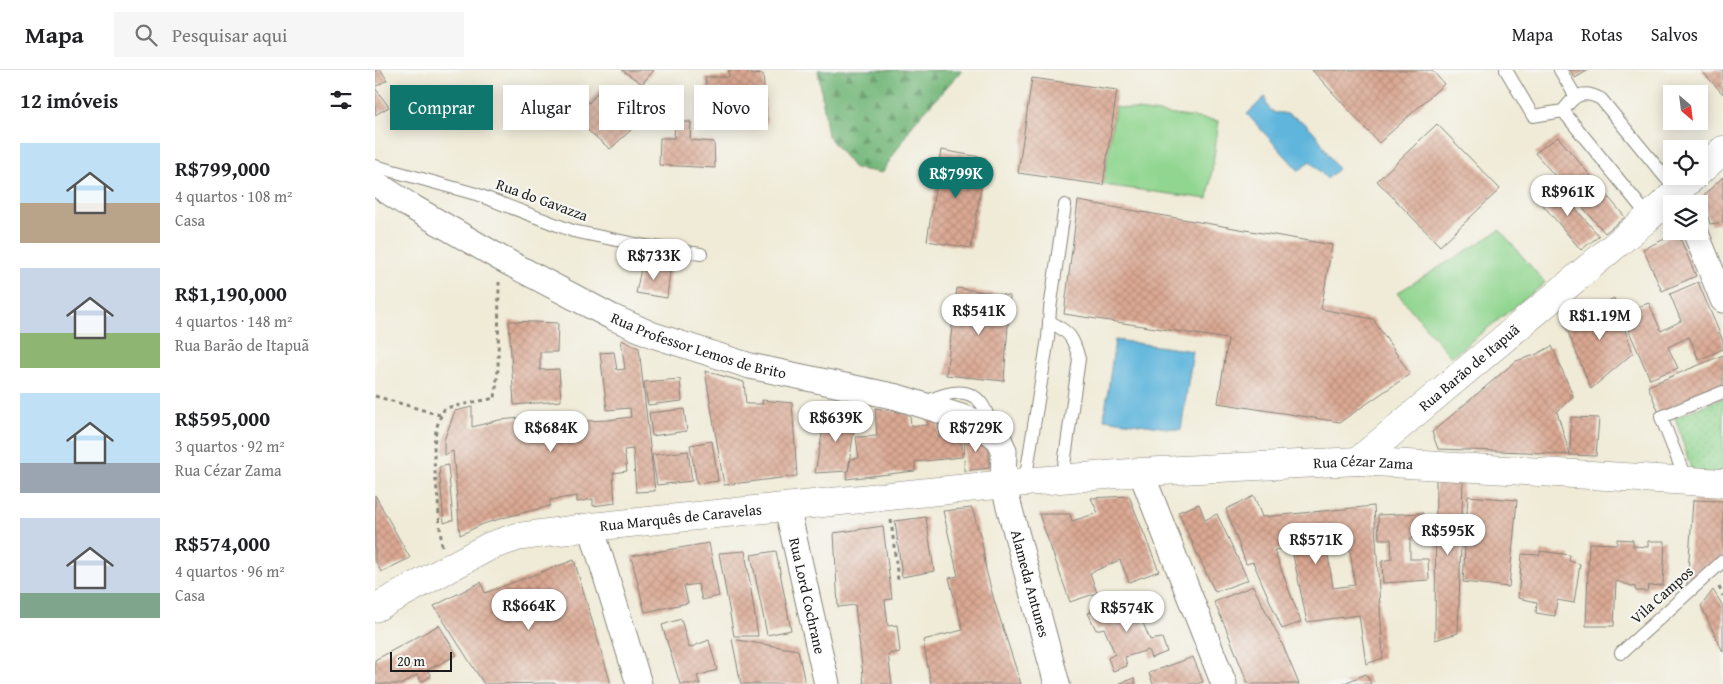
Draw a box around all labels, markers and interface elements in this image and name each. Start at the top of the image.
search box [114,12,464,57]
text: Mapa [25,17,84,52]
icon: search [132,21,160,49]
text: Pesquisar aqui [172,21,287,49]
text: Mapa [1512,21,1553,48]
text: Rotas [1581,21,1623,48]
text: Salvos [1651,21,1698,48]
text: 12 imóveis [20,85,118,116]
chip: Comprar [390,85,493,130]
chip: Alugar [503,85,589,130]
chip: Filtros [599,85,684,130]
chip: Novo [694,85,768,130]
north arrow [1663,85,1707,130]
map controls [1663,85,1708,240]
icon: filters [327,86,355,114]
button: locate [1663,140,1708,185]
text: R$799,000 [175,153,270,184]
pin: R$799K [915,156,997,199]
text: R$799K [929,161,983,185]
icon: home [60,163,120,223]
street label: Rua do Gavazza [493,173,591,226]
pin: R$961K [1527,174,1609,217]
text: R$961K [1541,179,1595,203]
text: 4 quartos · 108 m² [175,184,292,208]
button: layers [1663,195,1708,240]
text: Casa [175,208,205,232]
pin: R$733K [613,238,695,281]
text: R$733K [627,243,681,267]
text: R$1,190,000 [175,278,287,309]
icon: home [60,288,120,348]
pin: R$541K [938,294,1020,336]
text: R$541K [952,298,1006,322]
pin: R$1.19M [1554,298,1646,341]
text: R$1.19M [1569,303,1631,327]
street label: Rua Professor Lemos de Brito [608,307,789,383]
text: 4 quartos · 148 m² [175,309,292,333]
street label: Rua Barão de Itapuã [1414,319,1524,416]
text: Rua Barão de Itapuã [175,333,309,357]
pin: R$639K [795,400,877,443]
text: R$595,000 [175,403,270,434]
text: R$639K [809,405,863,429]
pin: R$684K [510,410,592,453]
pin: R$729K [935,410,1017,453]
icon: home [60,413,120,473]
text: R$684K [524,415,578,439]
text: R$729K [949,415,1003,439]
text: 3 quartos · 92 m² [175,434,285,458]
street label: Rua Cézar Zama [1313,450,1414,474]
text: Rua Cézar Zama [175,458,282,482]
street label: Rua Marquês de Caravelas [599,498,763,536]
pin: R$595K [1407,514,1489,556]
text: R$595K [1421,518,1475,542]
pin: R$571K [1275,522,1357,565]
street label: Alameda Antunes [1006,527,1055,640]
text: R$571K [1289,527,1343,551]
text: R$574,000 [175,528,270,559]
street label: Rua Lord Cochrane [784,535,831,656]
icon: home [60,538,120,598]
text: 4 quartos · 96 m² [175,559,285,583]
street label: Vila Campos [1626,561,1698,628]
text: Casa [175,583,205,607]
pin: R$664K [488,588,570,631]
pin: R$574K [1086,590,1168,633]
text: R$664K [502,593,556,617]
text: R$574K [1100,595,1154,619]
scale bar [390,649,453,672]
text: 20 m [397,651,425,671]

